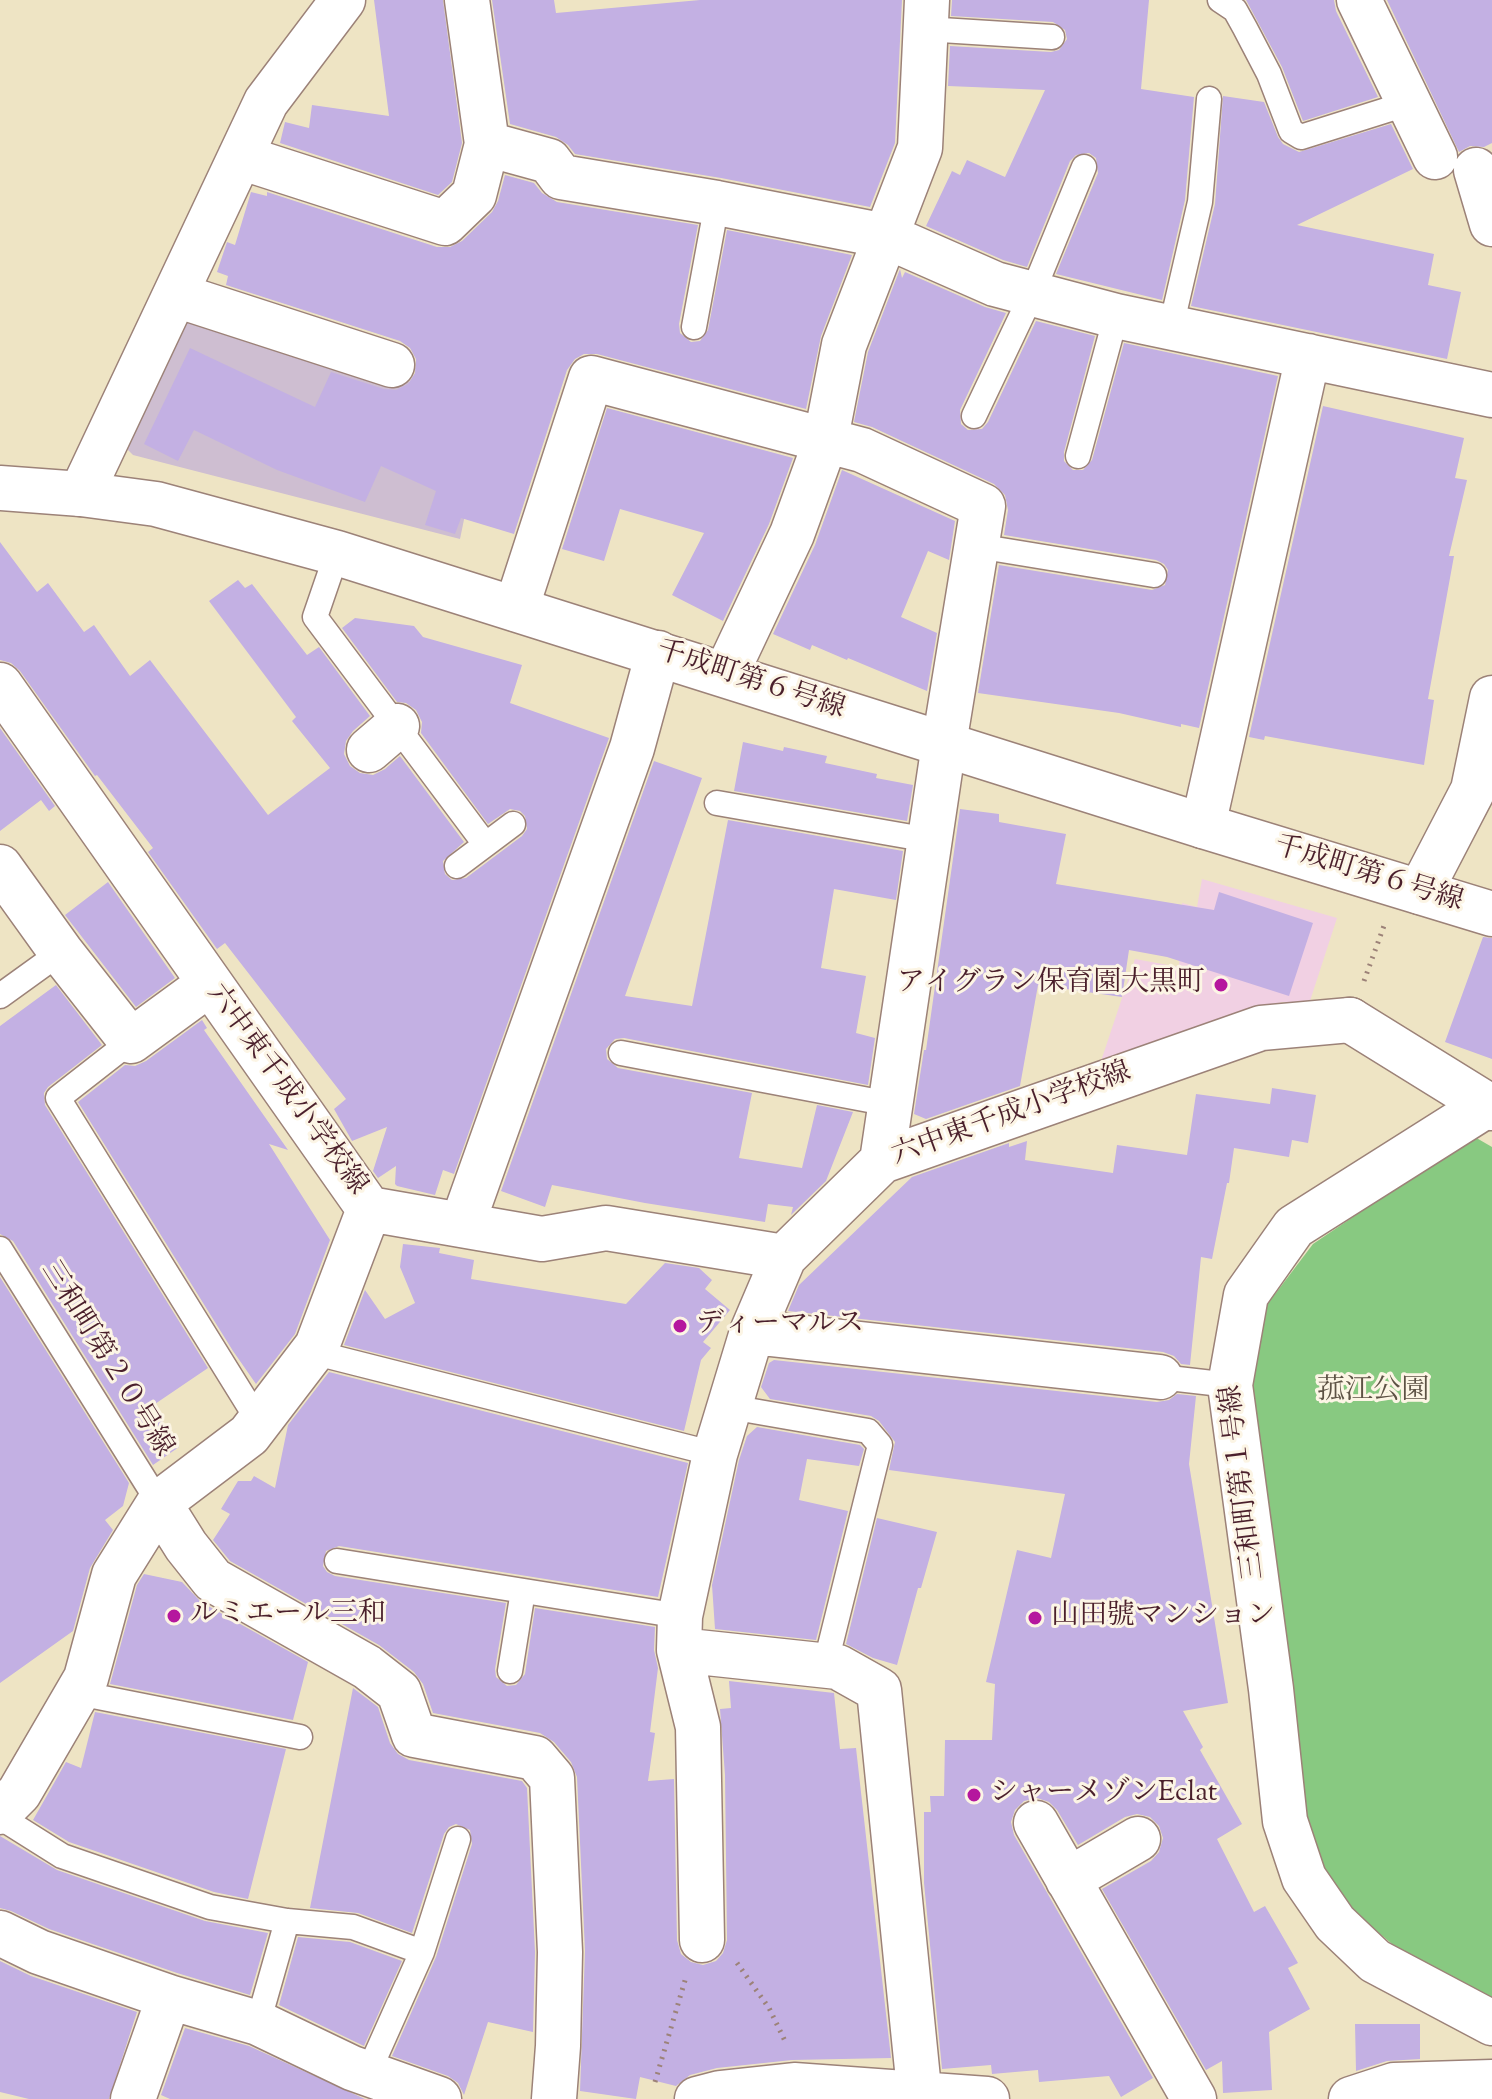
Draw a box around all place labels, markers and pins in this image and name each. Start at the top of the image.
place label: アイグラン保育園大黒町 [897,968,1205,1002]
marker: アイグラン保育園大黒町 [1212,976,1230,994]
place label: ディーマルス [696,1309,864,1343]
marker: ディーマルス [671,1317,689,1335]
place label: ルミエール三和 [190,1599,386,1633]
place label: 山田號マンション [1051,1601,1275,1635]
marker: ルミエール三和 [165,1607,183,1625]
marker: 山田號マンション [1026,1609,1044,1627]
place label: シャーメゾンEclat [990,1778,1217,1812]
marker: シャーメゾンEclat [965,1786,983,1804]

